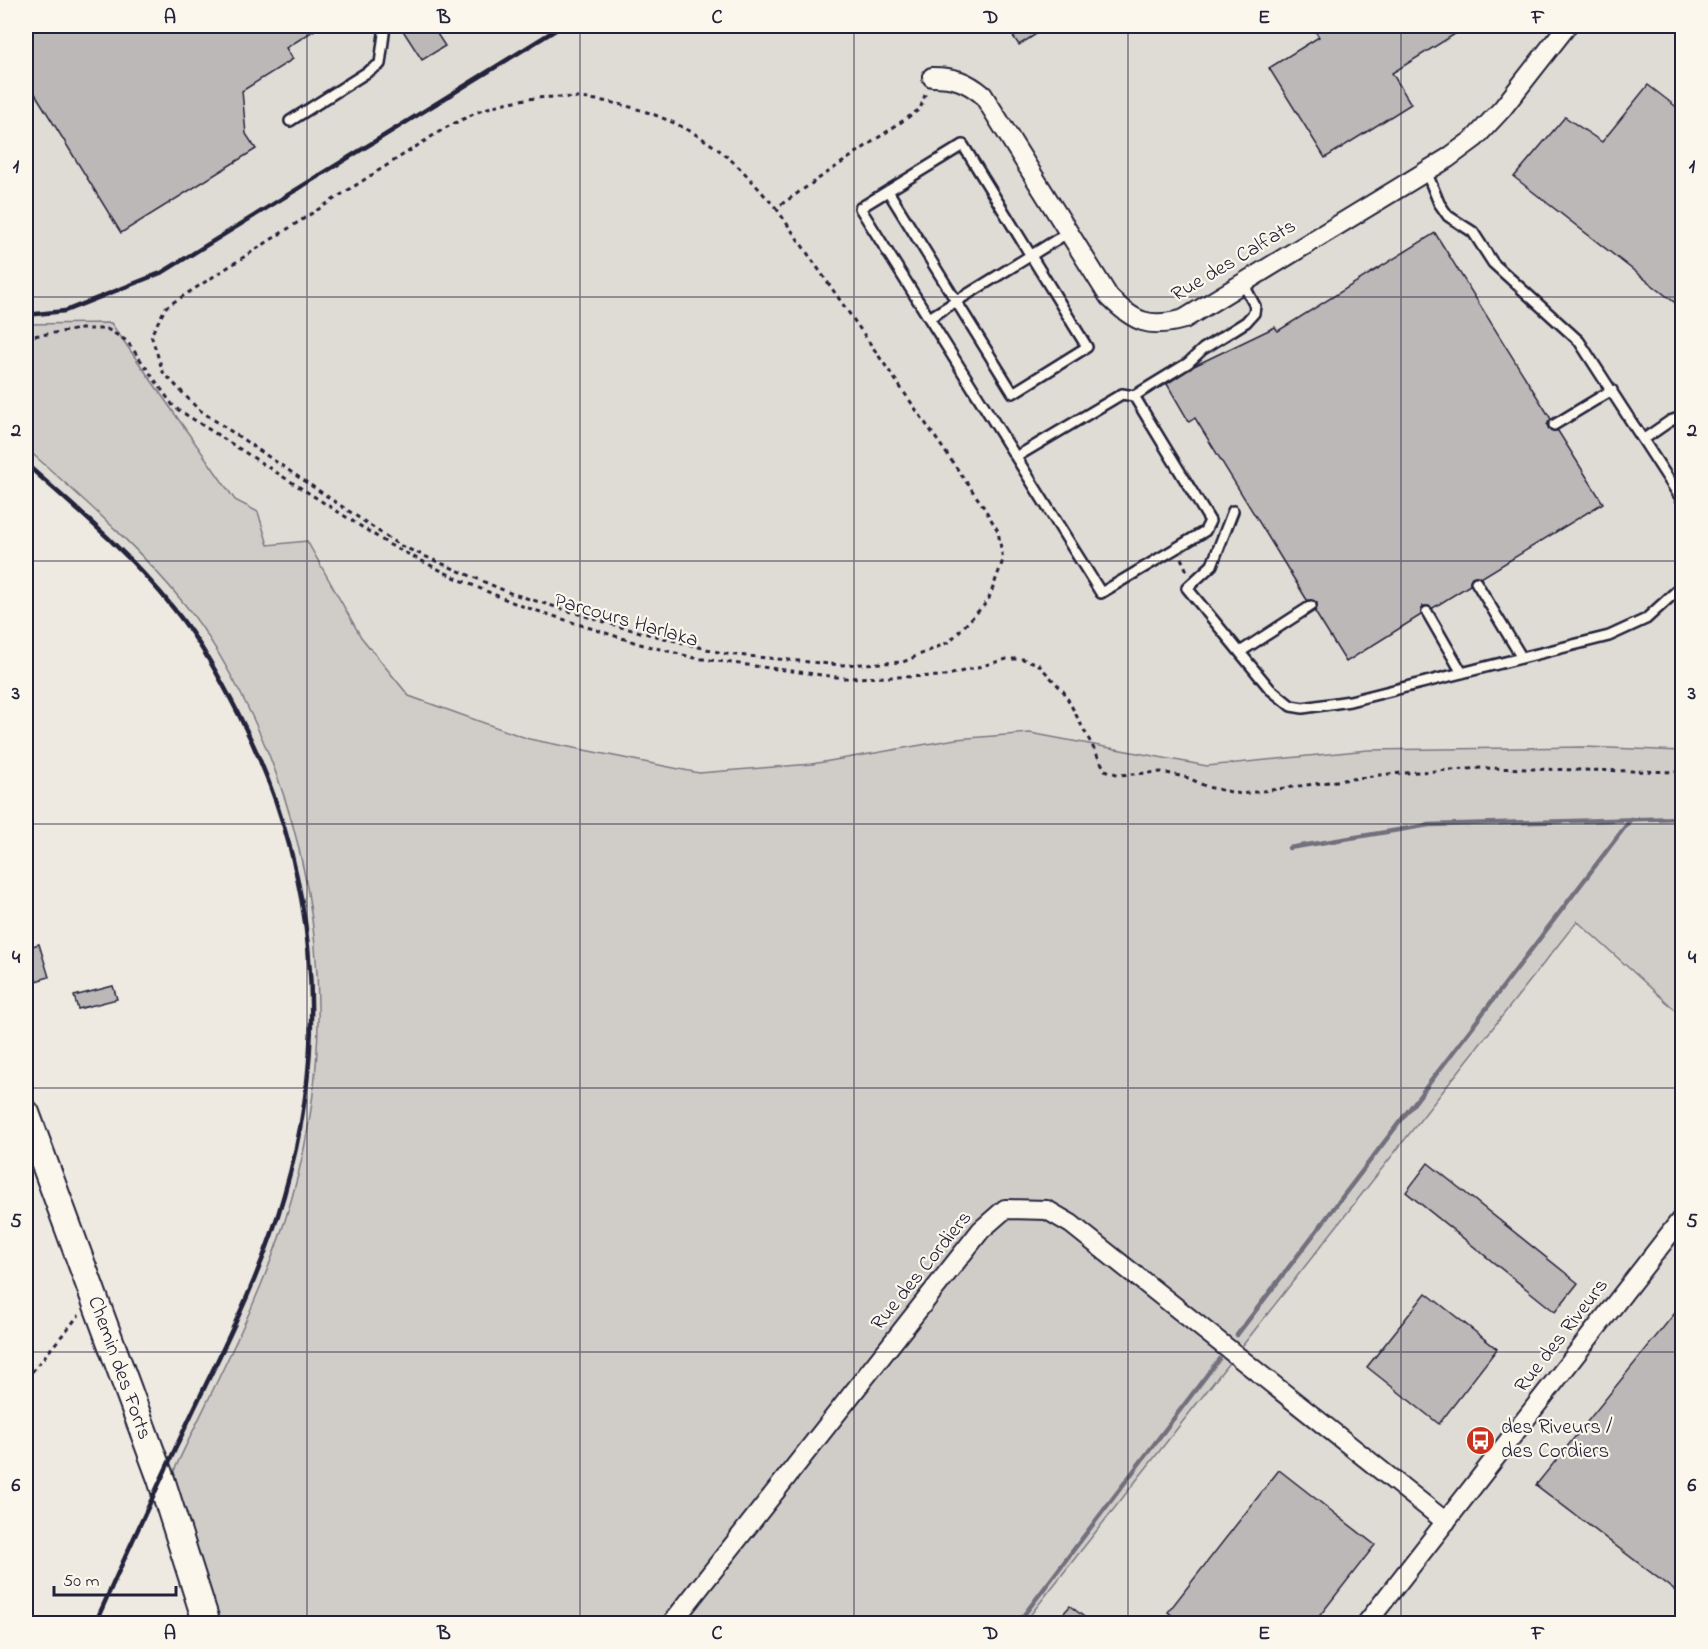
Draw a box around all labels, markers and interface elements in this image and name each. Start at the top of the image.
text: A [164,4,176,33]
text: B [436,4,451,33]
text: C [712,4,723,33]
text: D [983,4,998,33]
text: E [1258,4,1270,33]
text: F [1531,4,1545,33]
text: 1 [13,153,20,182]
text: 1 [1689,153,1696,182]
street label: Rue des Calfats [1166,212,1302,310]
text: 2 [10,417,21,446]
text: 2 [1686,417,1697,446]
street label: Parcours Harlaka [550,586,702,656]
text: 3 [11,680,20,709]
text: 3 [1687,680,1696,709]
text: 4 [12,944,21,973]
text: 4 [1688,944,1697,973]
street label: Rue des Cordiers [864,1205,980,1337]
text: 5 [10,1208,22,1237]
text: 5 [1686,1208,1698,1237]
street label: Rue des Riveurs [1508,1272,1616,1400]
street label: Chemin des Forts [79,1292,159,1444]
place label: des Riveurs / des Cordiers [1501,1413,1613,1467]
bus stop icon: des Riveurs / des Cordiers [1464,1424,1496,1456]
text: 6 [12,1472,21,1501]
text: 6 [1688,1472,1697,1501]
scale bar [54,1559,176,1597]
text: 50 m [63,1569,100,1595]
text: A [164,1620,176,1649]
text: B [436,1620,451,1649]
text: C [712,1620,723,1649]
text: D [983,1620,998,1649]
text: E [1258,1620,1270,1649]
text: F [1531,1620,1545,1649]

